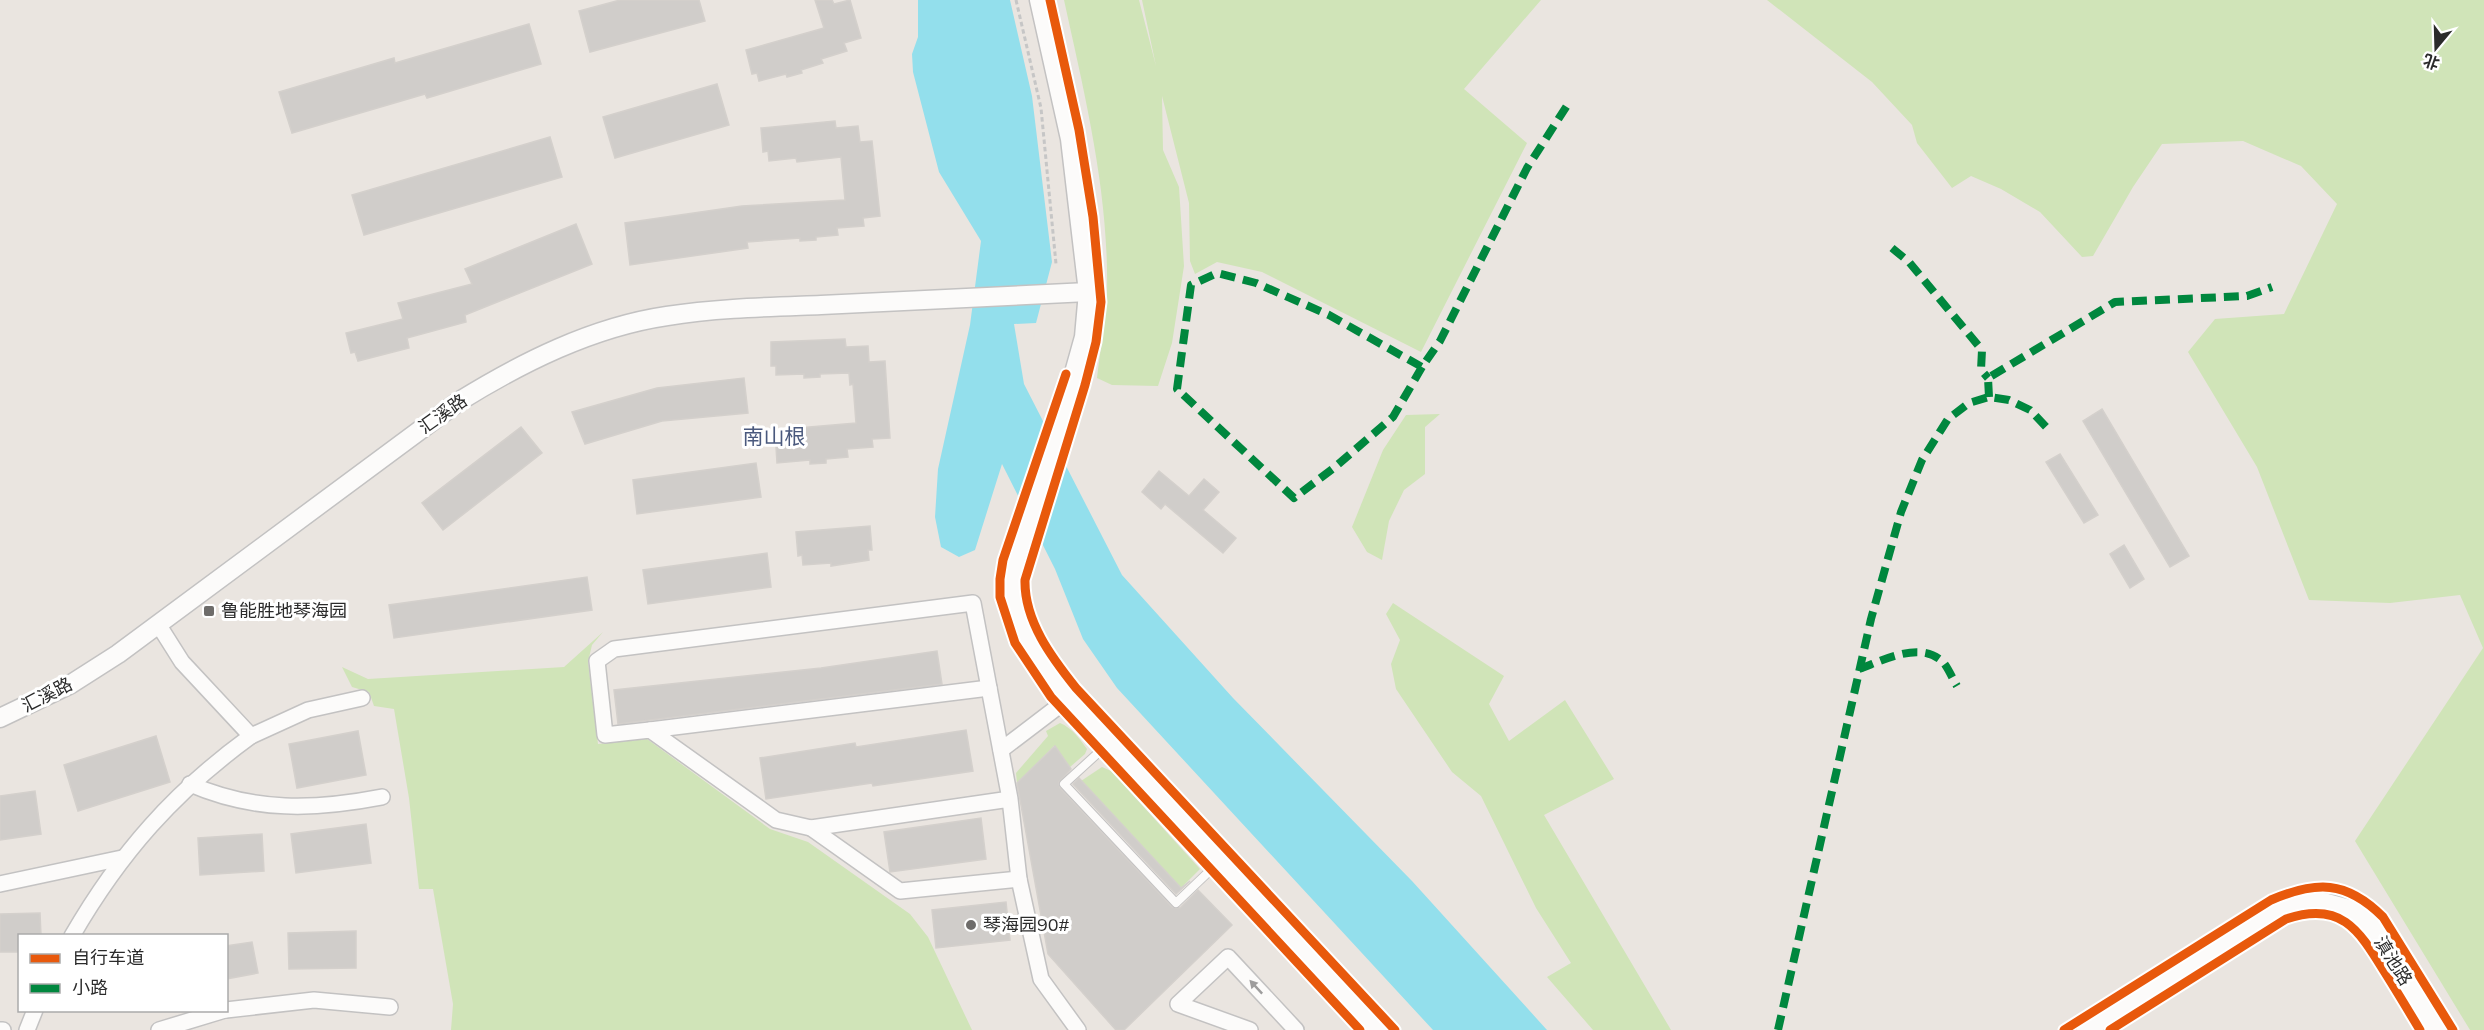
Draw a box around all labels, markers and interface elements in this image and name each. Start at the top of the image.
north arrow [2406,18,2466,78]
text: 北 [2420,50,2442,74]
street label: 汇溪路 [414,389,471,438]
district label: 南山根 [743,423,806,449]
place label: 鲁能胜地琴海园 [221,599,347,622]
marker: 鲁能胜地琴海园 [202,604,216,618]
street label: 汇溪路 [17,672,76,717]
place label: 琴海园90# [983,913,1070,936]
marker: 琴海园90# [964,918,978,932]
street label: 滇池路 [2369,932,2417,990]
legend [18,934,228,1012]
text: 自行车道 [72,946,144,969]
text: 小路 [72,976,108,999]
one-way arrow [1250,980,1263,995]

